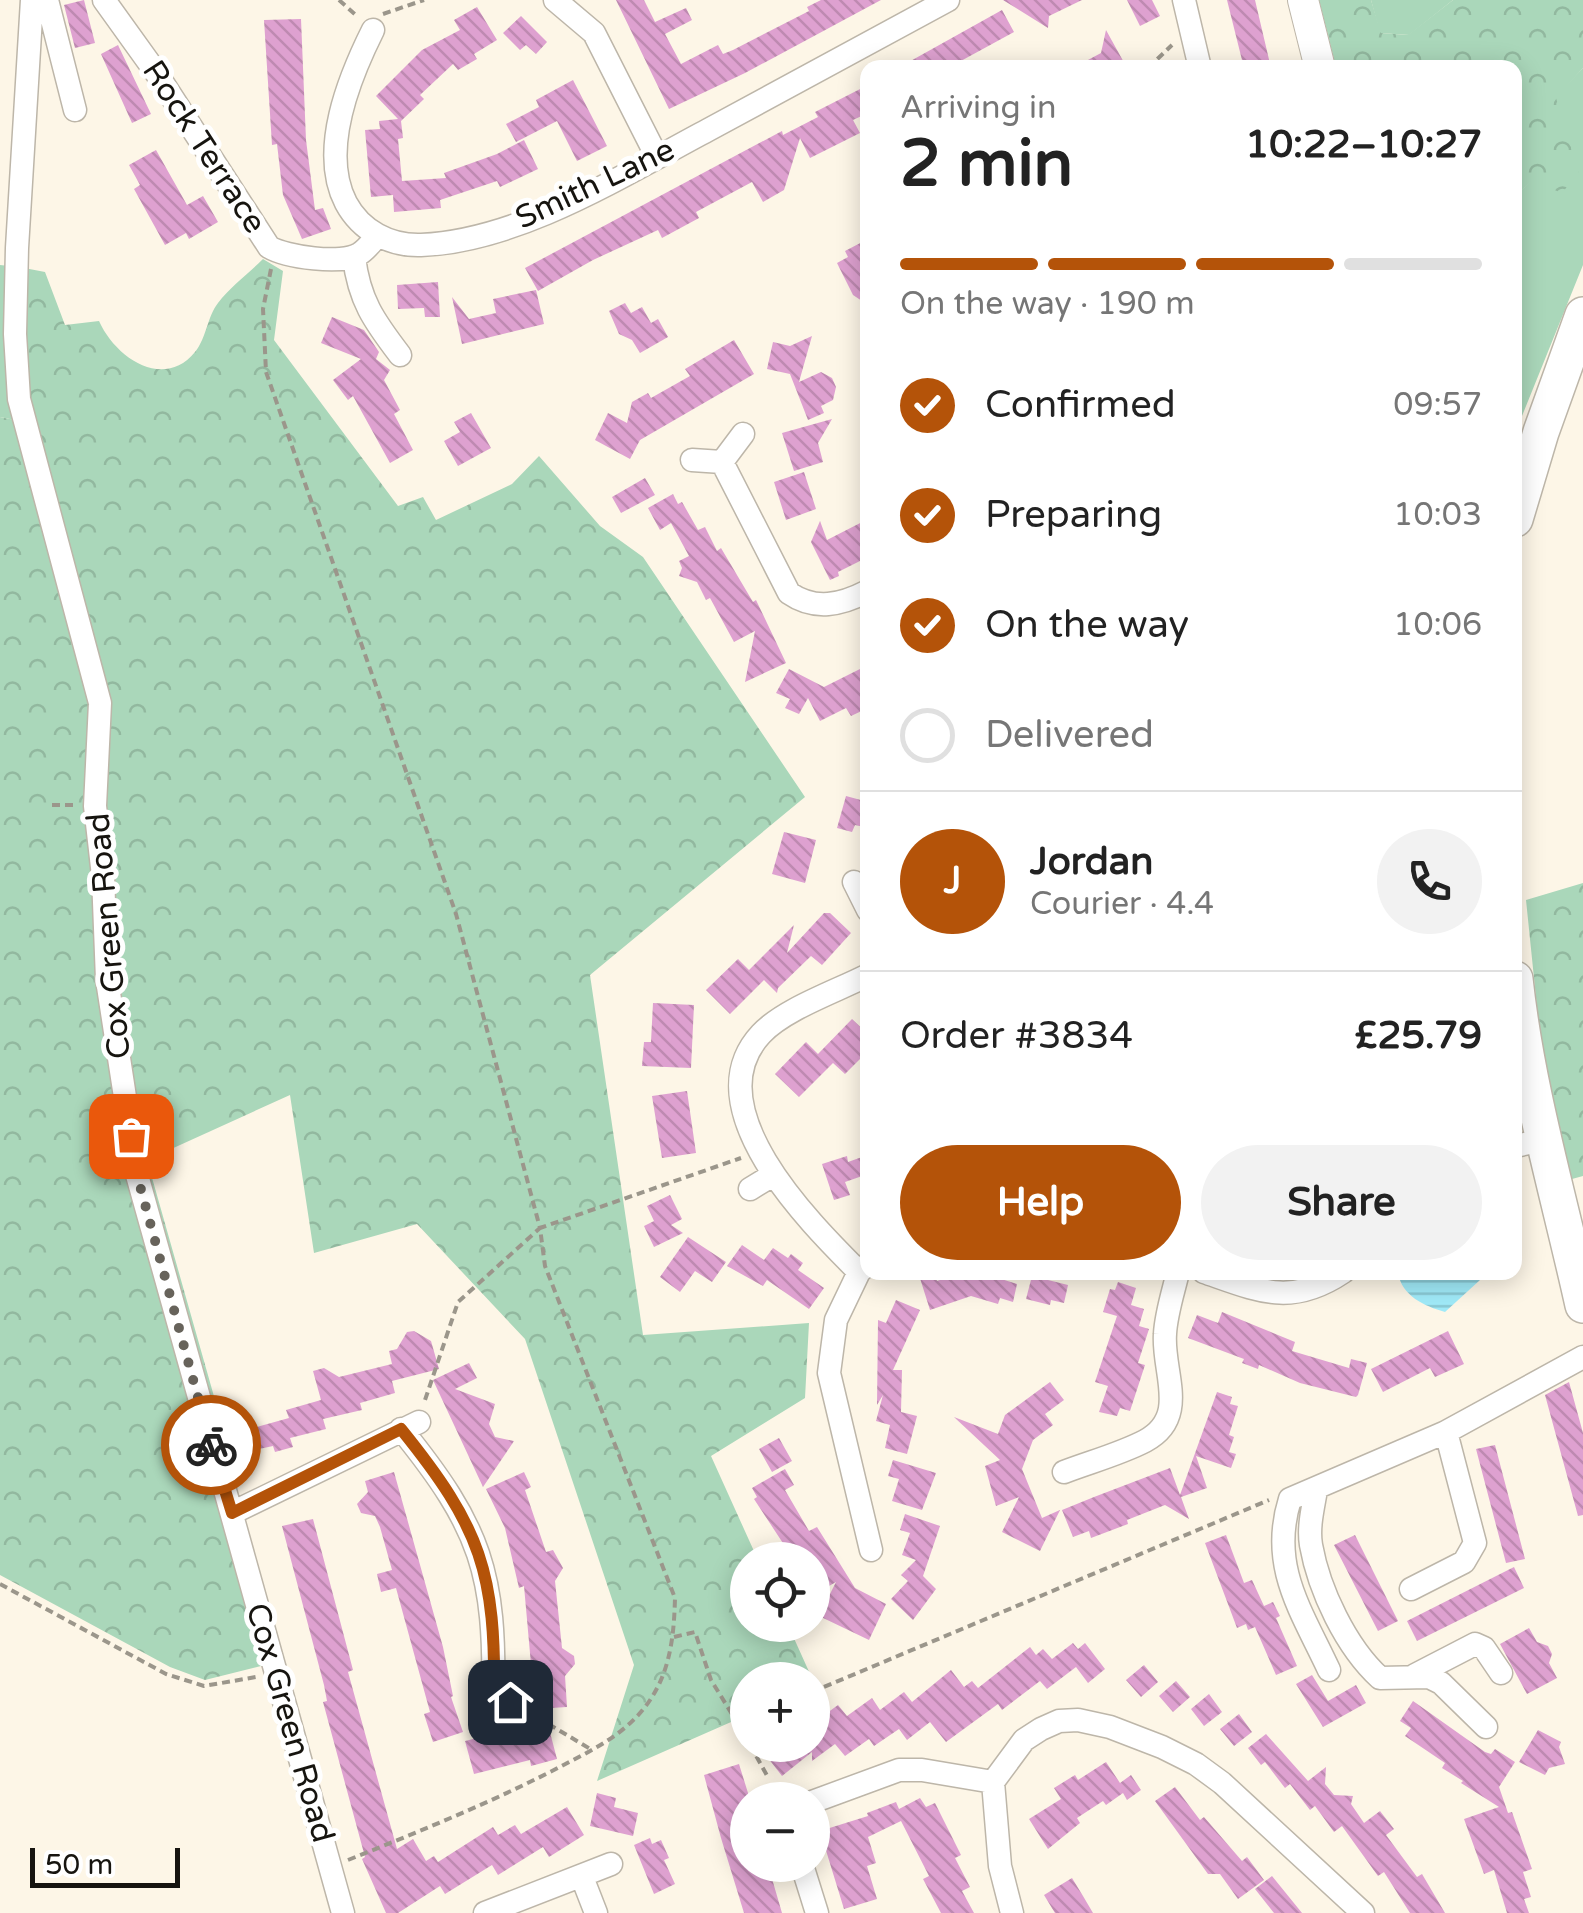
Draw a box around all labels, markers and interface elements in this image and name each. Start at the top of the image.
street label: Rock Terrace [134,54,274,240]
text: Arriving in [900,89,1057,127]
text: 10:22–10:27 [1245,122,1482,168]
text: 2 min [900,125,1073,204]
street label: Smith Lane [510,131,680,237]
text: On the way · 190 m [900,285,1195,323]
icon: check [900,378,955,433]
text: Confirmed [985,382,1176,428]
text: 09:57 [1393,386,1482,424]
icon: check [900,488,955,543]
text: Preparing [985,492,1162,538]
text: 10:03 [1393,496,1482,534]
icon: check [900,598,955,653]
text: On the way [985,602,1189,648]
text: 10:06 [1393,606,1482,644]
text: Delivered [985,712,1154,758]
street label: Cox Green Road [79,811,139,1061]
button: phone [1377,829,1482,934]
text: Jordan [1030,839,1153,885]
text: J [944,858,961,904]
text: Courier · 4.4 [1030,885,1214,923]
text: Order #3834 [900,1013,1133,1059]
text: £25.79 [1354,1013,1482,1059]
pin [89,1094,174,1179]
icon: bag [104,1109,159,1164]
button: Help [900,1145,1181,1260]
button: Share [1201,1145,1482,1260]
courier [161,1395,261,1495]
icon: bike [184,1418,239,1473]
map controls [730,1542,830,1882]
button: locate [730,1542,830,1642]
street label: Cox Green Road [238,1599,342,1847]
pin [468,1660,553,1745]
button: + [730,1662,830,1762]
icon: home [483,1675,538,1730]
button: − [730,1782,830,1882]
scale bar [30,1843,180,1888]
text: 50 m [45,1848,113,1882]

